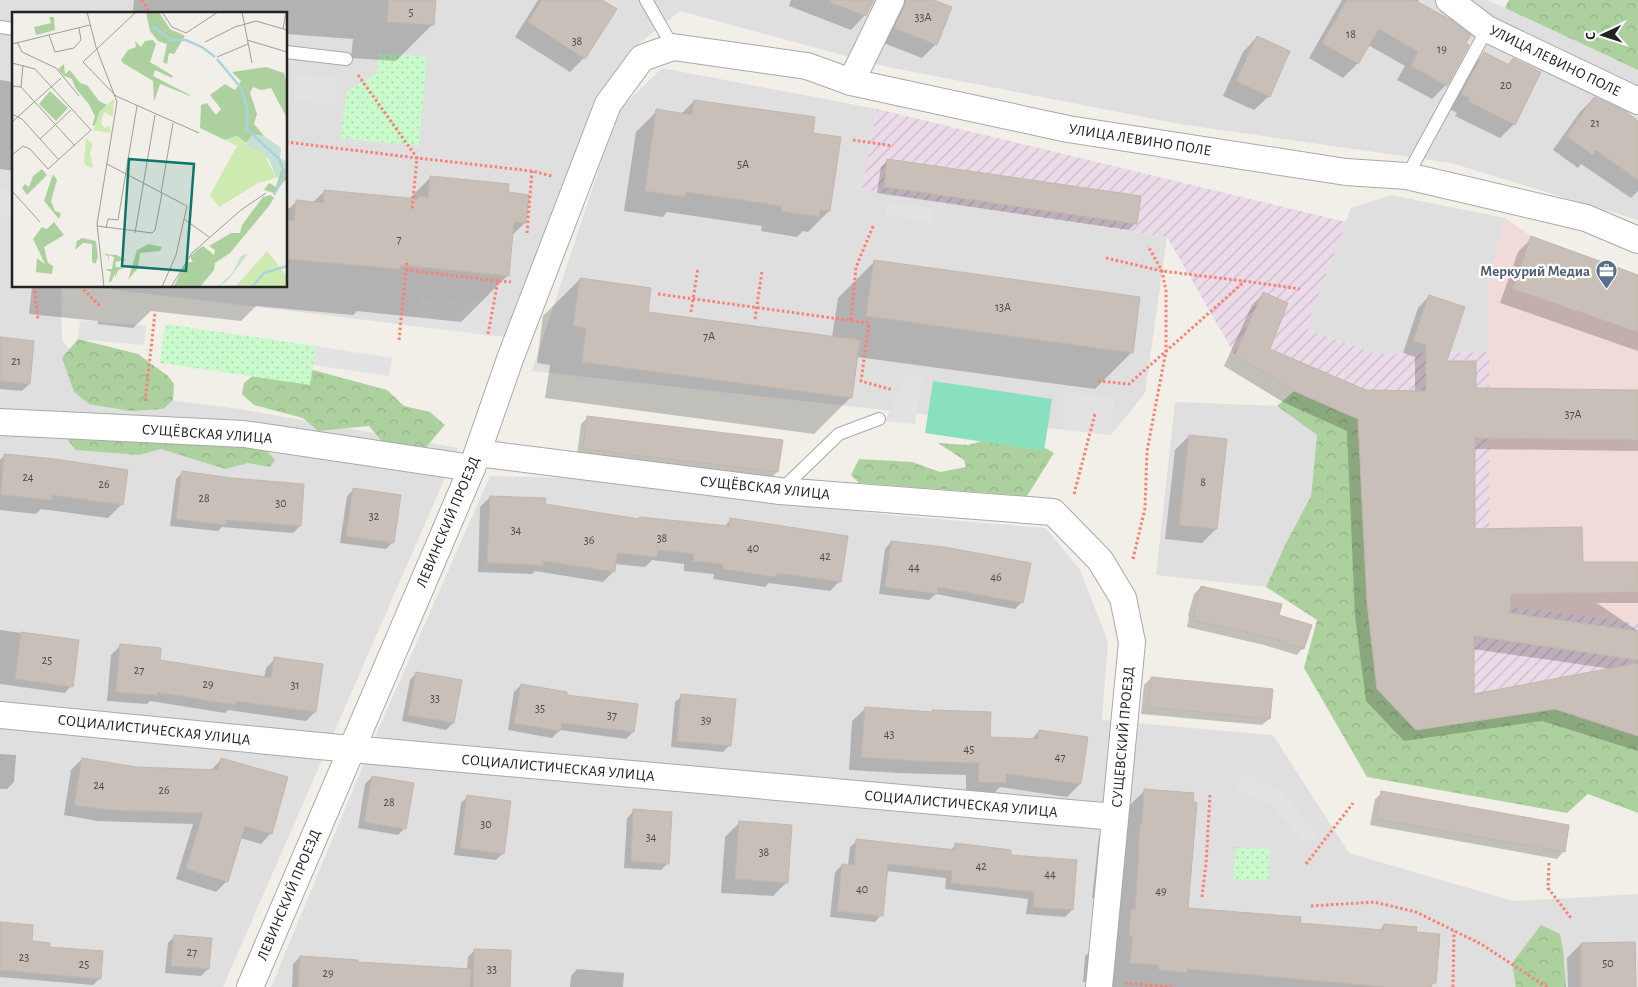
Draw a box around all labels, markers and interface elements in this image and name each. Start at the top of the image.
house number: 5 [408,6,414,18]
north arrow [1578,10,1628,60]
house number: 33А [915,11,931,23]
inset map [12,12,288,288]
street label: УЛИЦА ЛЕВИНО ПОЛЕ [1487,23,1623,99]
house number: 18 [1346,28,1356,40]
text: С [1584,31,1598,40]
house number: 38 [572,35,583,47]
house number: 19 [1437,43,1447,55]
house number: 20 [1500,79,1512,91]
house number: 21 [1590,117,1600,129]
street label: УЛИЦА ЛЕВИНО ПОЛЕ [1068,121,1213,159]
house number: 5А [737,158,749,170]
house number: 7 [396,233,402,245]
office icon: Меркурий Медиа [1594,259,1618,290]
place label: Меркурий Медиа [1480,264,1590,279]
house number: 13А [995,301,1011,313]
house number: 7А [703,330,715,342]
house number: 21 [11,355,21,367]
house number: 37А [1564,408,1582,420]
street label: СУЩЁВСКАЯ УЛИЦА [141,421,273,446]
street label: ЛЕВИНСКИЙ ПРОЕЗД [414,454,482,590]
house number: 24 [22,471,34,483]
street label: СУЩЁВСКАЯ УЛИЦА [699,473,831,502]
house number: 8 [1200,476,1206,488]
house number: 26 [98,478,110,490]
house number: 28 [198,492,210,504]
house number: 30 [275,497,287,509]
house number: 32 [369,510,380,522]
house number: 34 [511,524,522,536]
house number: 38 [657,532,668,544]
house number: 36 [584,534,595,546]
house number: 40 [747,542,759,554]
house number: 42 [819,550,831,562]
house number: 44 [908,561,920,573]
house number: 46 [990,571,1002,583]
house number: 25 [42,654,52,666]
house number: 27 [134,664,144,676]
street label: СУЩЕВСКИЙ ПРОЕЗД [1109,666,1137,808]
house number: 29 [202,678,214,690]
house number: 31 [290,679,300,691]
house number: 33 [430,692,440,704]
house number: 35 [535,702,545,714]
house number: 37 [607,709,617,721]
street label: СОЦИАЛИСТИЧЕСКАЯ УЛИЦА [57,712,251,748]
house number: 39 [701,714,712,726]
house number: 43 [884,728,894,740]
house number: 45 [964,743,974,755]
house number: 47 [1055,751,1065,763]
street label: СОЦИАЛИСТИЧЕСКАЯ УЛИЦА [461,752,655,784]
house number: 24 [93,779,105,791]
house number: 26 [158,784,170,796]
street label: СОЦИАЛИСТИЧЕСКАЯ УЛИЦА [864,788,1058,820]
house number: 28 [383,796,395,808]
house number: 30 [480,818,492,830]
street label: ЛЕВИНСКИЙ ПРОЕЗД [255,827,323,963]
house number: 34 [646,831,657,843]
house number: 38 [759,846,770,858]
house number: 42 [975,860,987,872]
house number: 44 [1044,868,1056,880]
house number: 40 [856,883,868,895]
house number: 49 [1155,885,1167,897]
house number: 27 [187,946,197,958]
house number: 23 [19,951,29,963]
house number: 50 [1602,957,1614,969]
house number: 25 [79,958,89,970]
house number: 33 [487,963,497,975]
house number: 29 [322,967,334,979]

